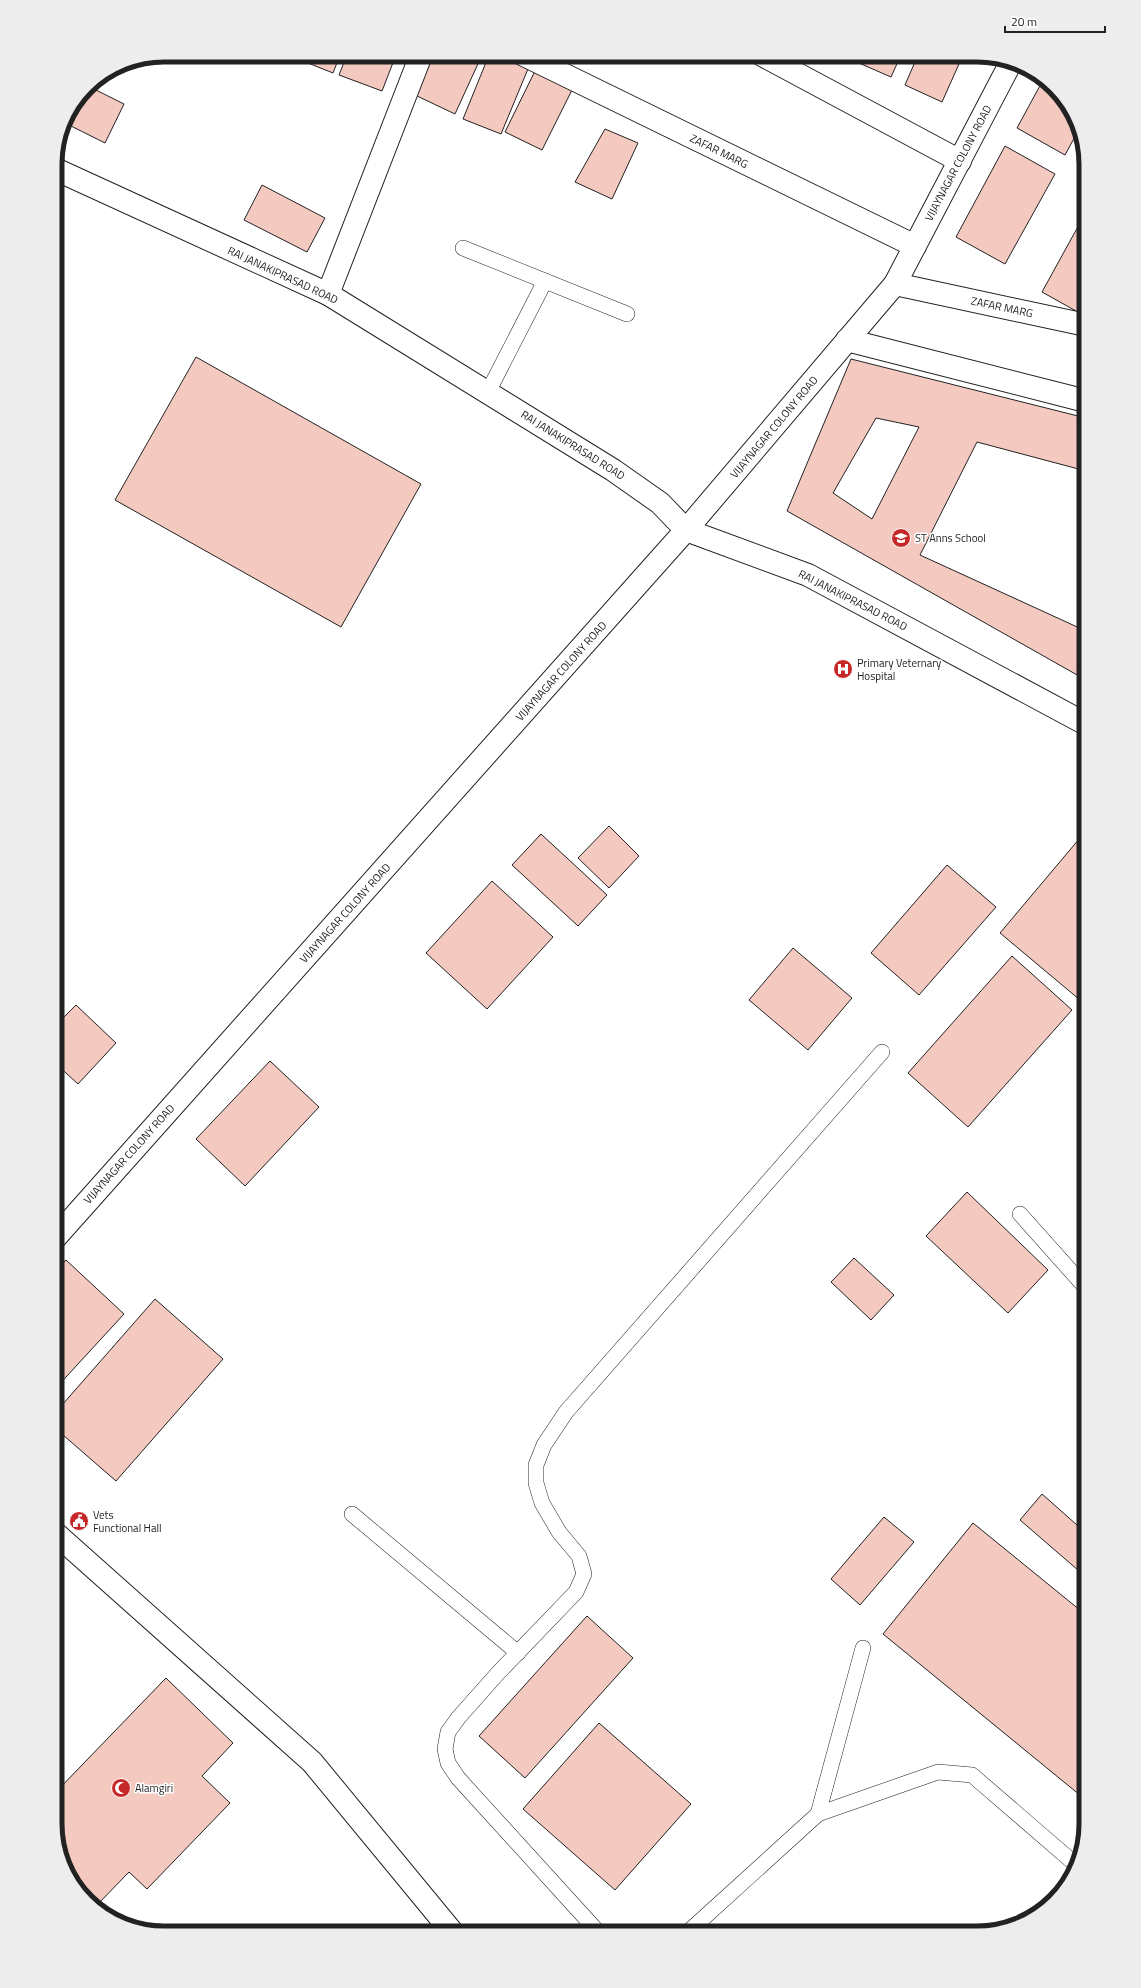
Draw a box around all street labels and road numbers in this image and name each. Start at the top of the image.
street label: VIJAYNAGAR COLONY ROAD [921,102,995,224]
street label: ZAFAR MARG [687,130,751,172]
street label: RAI JANAKIPRASAD ROAD [225,242,341,308]
street label: ZAFAR MARG [970,293,1035,321]
street label: VIJAYNAGAR COLONY ROAD [726,372,822,482]
street label: RAI JANAKIPRASAD ROAD [518,406,628,484]
street label: RAI JANAKIPRASAD ROAD [796,566,910,634]
street label: VIJAYNAGAR COLONY ROAD [512,618,610,724]
street label: VIJAYNAGAR COLONY ROAD [296,860,394,966]
street label: VIJAYNAGAR COLONY ROAD [80,1101,178,1207]

